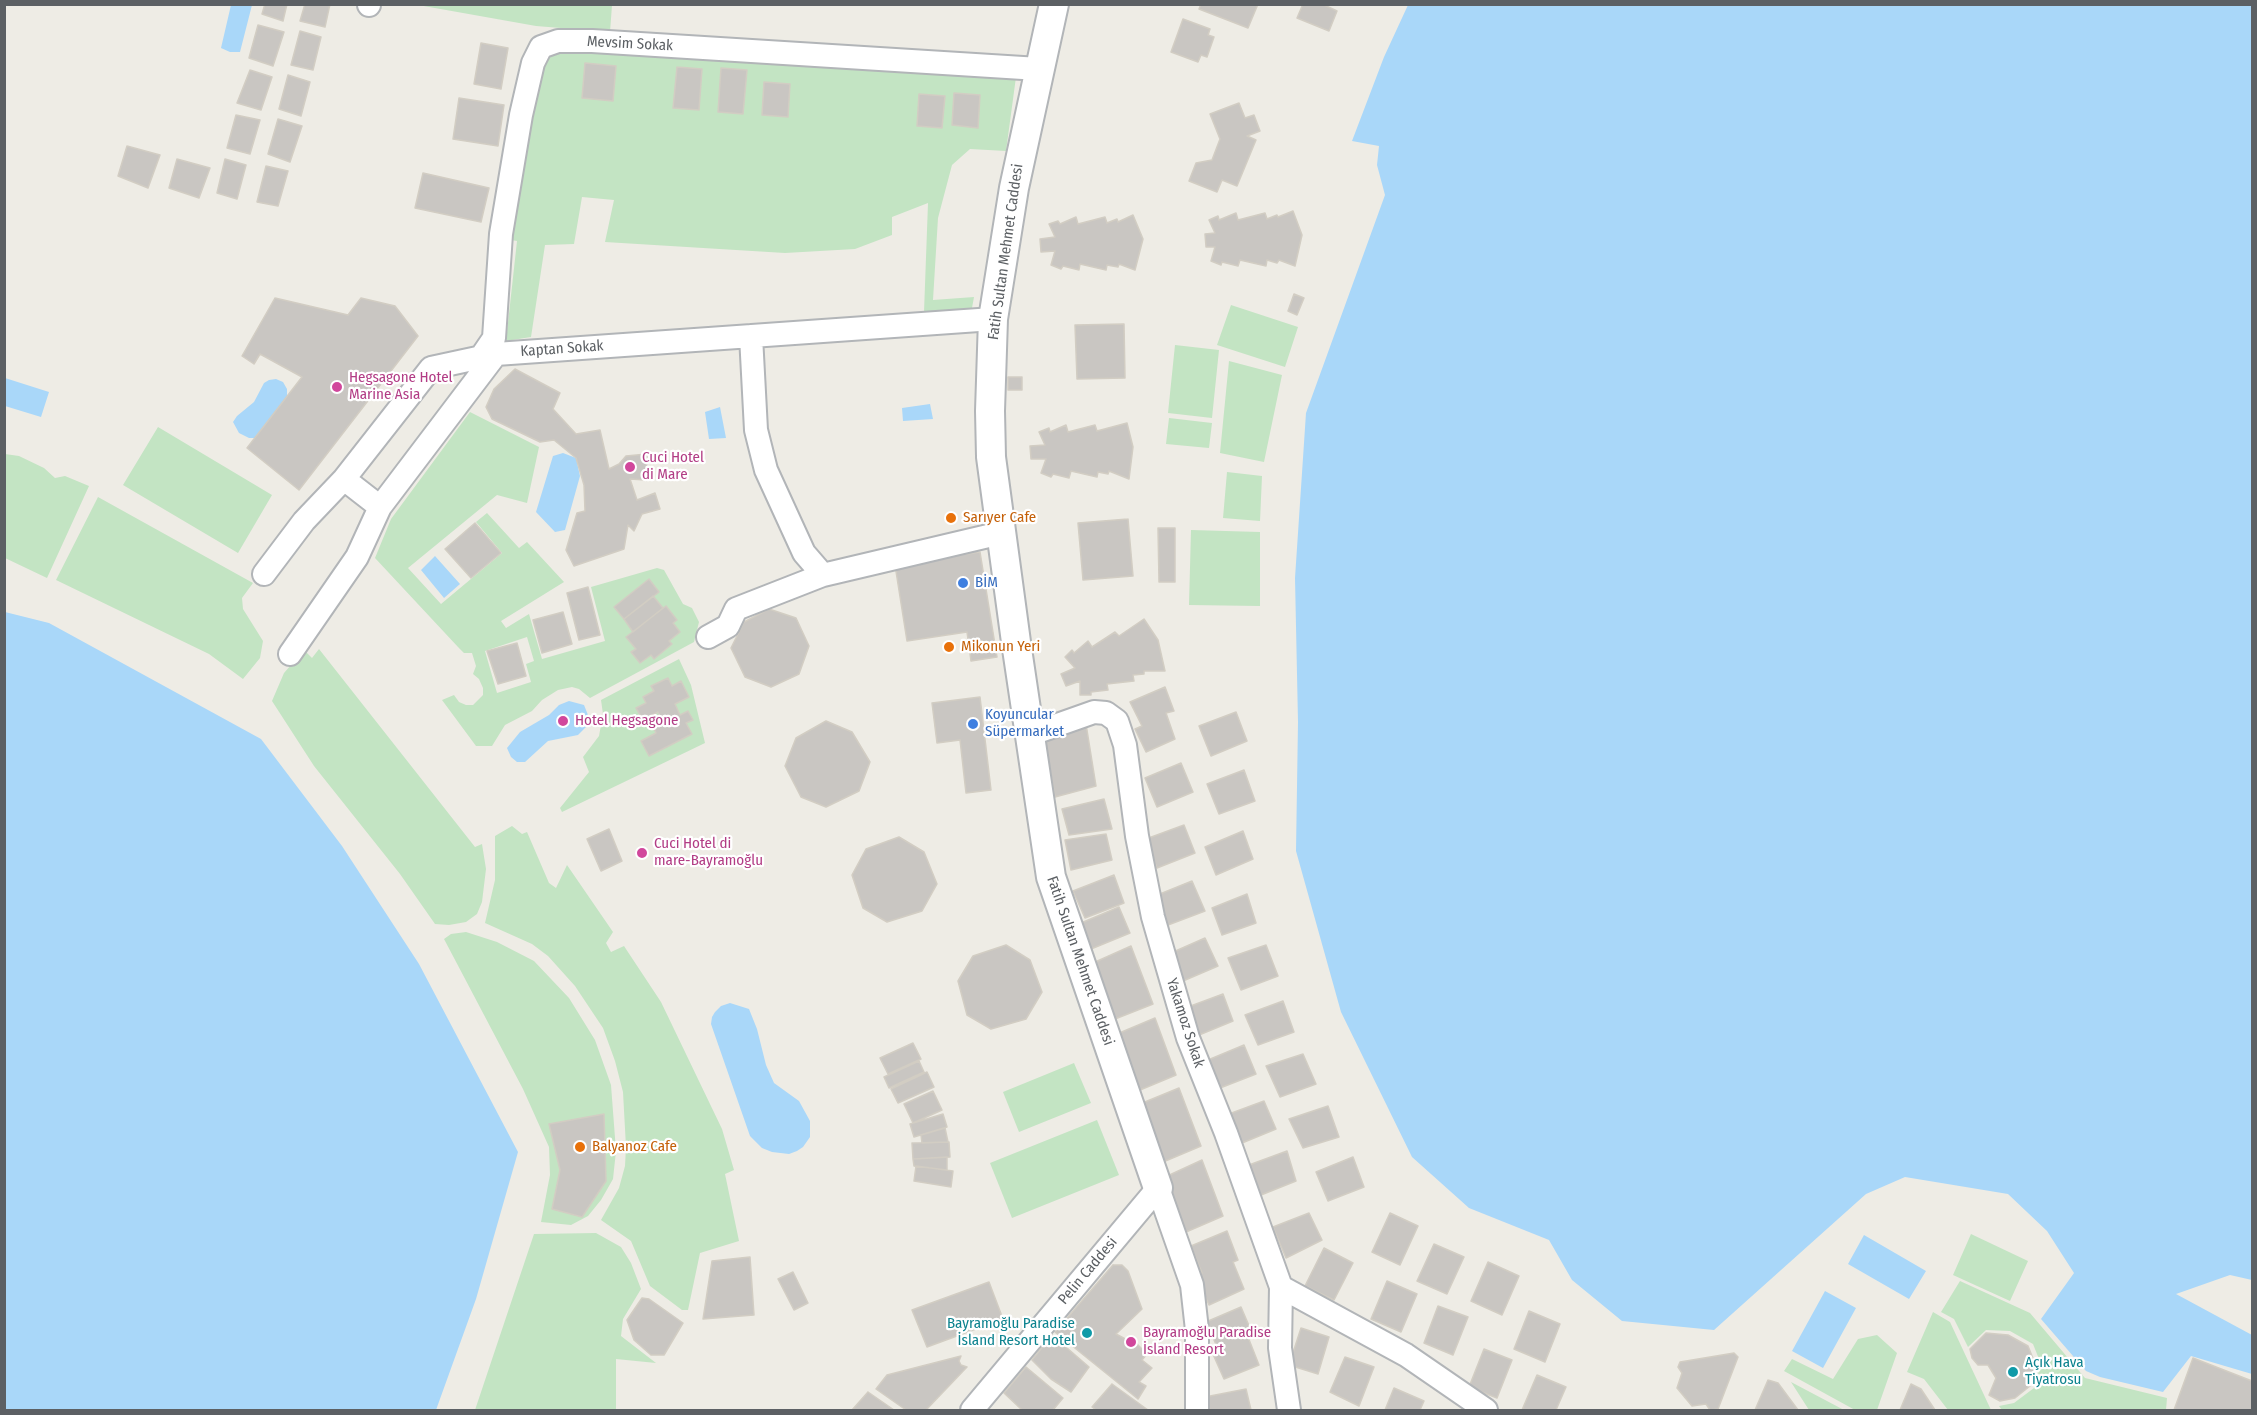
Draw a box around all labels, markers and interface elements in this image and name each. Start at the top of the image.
street label: Mevsim Sokak [586,33,674,55]
street label: Fatih Sultan Mehmet Caddesi [985,163,1027,341]
street label: Kaptan Sokak [520,337,604,361]
place label: Hegsagone Hotel Marine Asia [349,369,453,404]
marker: Hegsagone Hotel Marine Asia [330,380,344,394]
place label: Cuci Hotel di Mare [642,449,704,484]
marker: Cuci Hotel di Mare [623,460,637,474]
place label: Sarıyer Cafe [963,509,1036,527]
marker: Sarıyer Cafe [944,511,958,525]
place label: BİM [975,574,998,592]
marker: BİM [956,576,970,590]
place label: Mikonun Yeri [961,638,1040,656]
marker: Mikonun Yeri [942,640,956,654]
place label: Koyuncular Süpermarket [985,706,1064,741]
place label: Hotel Hegsagone [575,712,679,730]
marker: Hotel Hegsagone [556,714,570,728]
marker: Koyuncular Süpermarket [966,717,980,731]
place label: Cuci Hotel di mare-Bayramoğlu [654,835,763,870]
marker: Cuci Hotel di mare-Bayramoğlu [635,846,649,860]
street label: Fatih Sultan Mehmet Caddesi [1043,874,1117,1048]
street label: Yakamoz Sokak [1162,976,1208,1070]
place label: Balyanoz Cafe [592,1138,677,1156]
marker: Balyanoz Cafe [573,1140,587,1154]
street label: Pelin Caddesi [1055,1234,1121,1308]
place label: Bayramoğlu Paradise İsland Resort Hotel [947,1315,1075,1350]
place label: Bayramoğlu Paradise İsland Resort [1143,1324,1271,1359]
marker: Bayramoğlu Paradise İsland Resort Hotel [1080,1326,1094,1340]
marker: Bayramoğlu Paradise İsland Resort [1124,1335,1138,1349]
place label: Açık Hava Tiyatrosu [2025,1354,2084,1389]
marker: Açık Hava Tiyatrosu [2006,1365,2020,1379]

